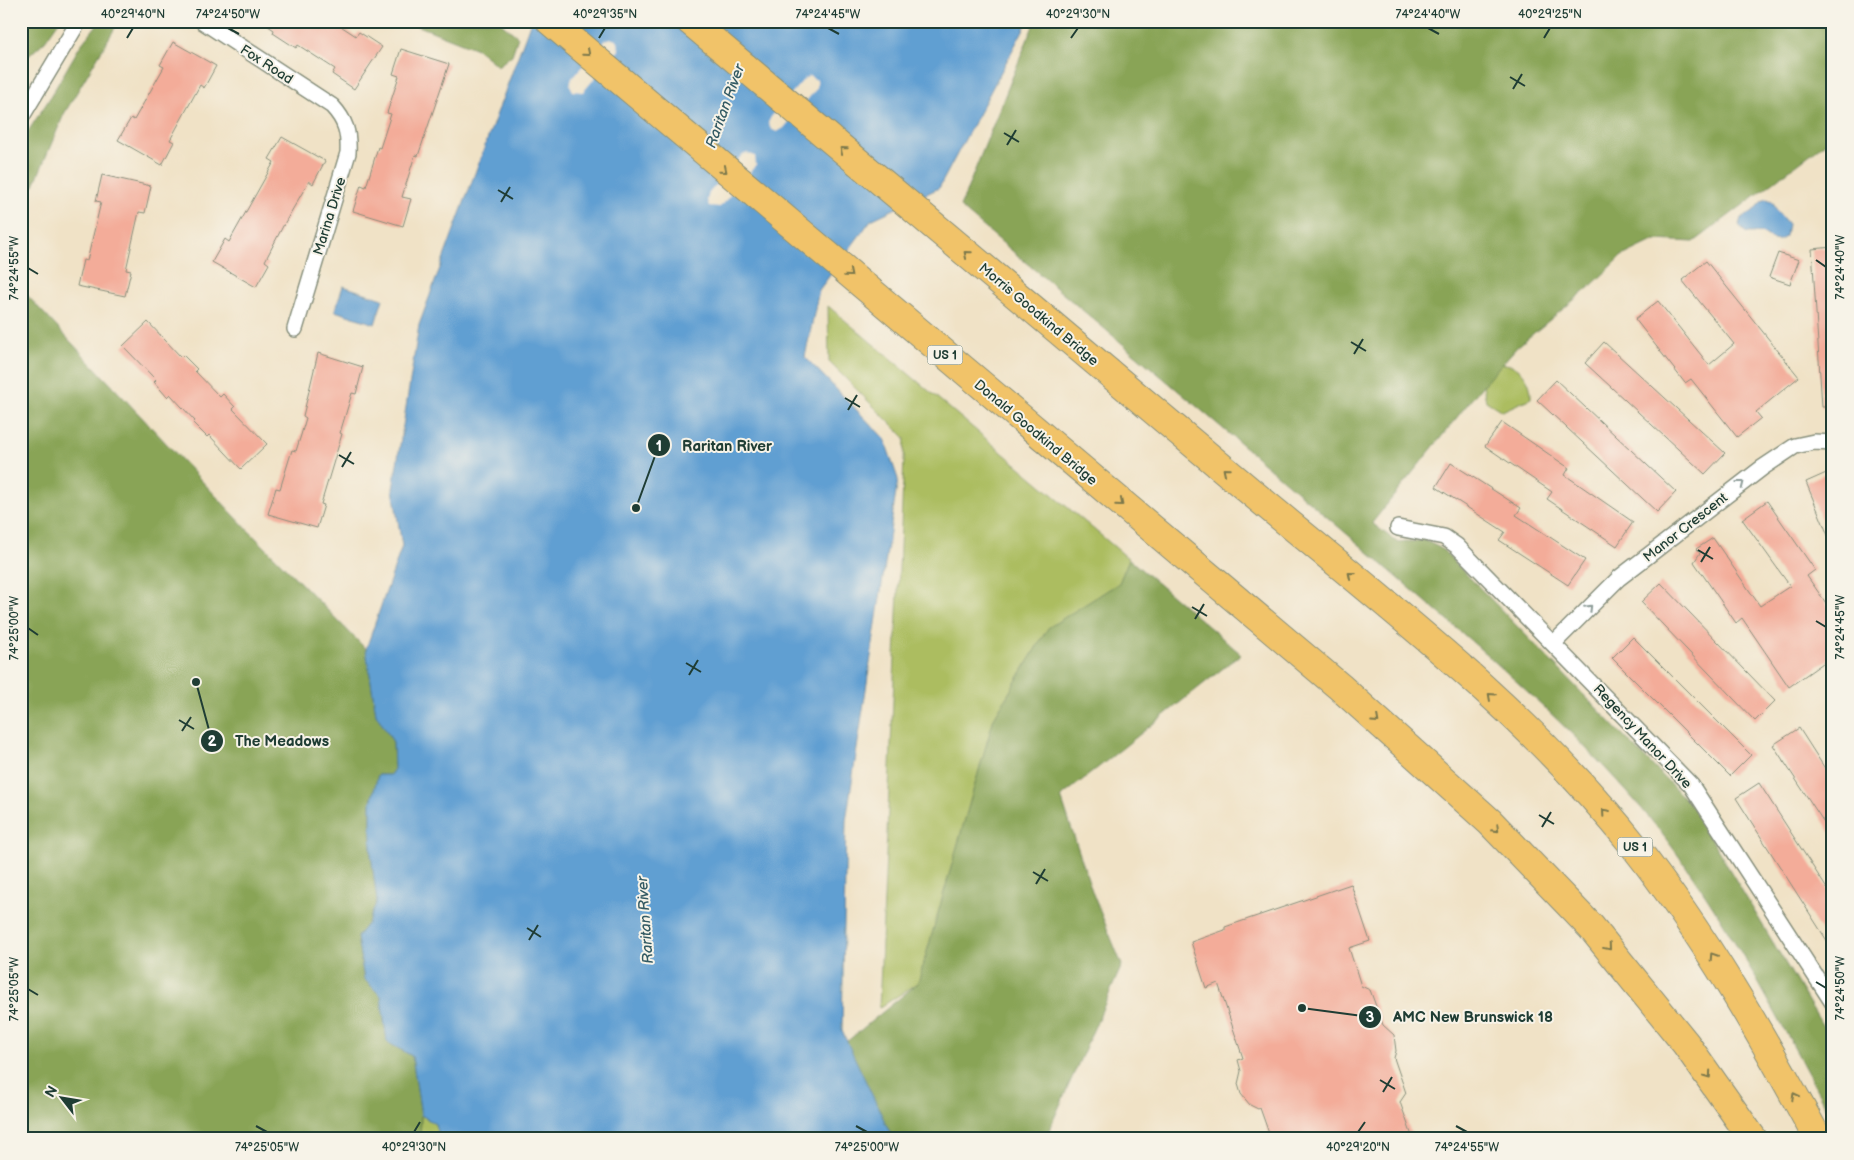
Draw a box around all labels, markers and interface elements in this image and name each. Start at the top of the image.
text: 40°29'40"N [101,7,165,22]
text: 74°24'50"W [196,7,260,22]
text: 40°29'35"N [573,7,637,22]
text: 74°24'45"W [796,7,860,22]
text: 40°29'30"N [1046,7,1110,22]
text: 74°24'40"W [1396,7,1461,22]
text: 40°29'25"N [1518,7,1582,22]
street label: Fox Road [237,41,296,88]
one-way arrow [582,47,591,56]
water label: Raritan River [702,60,750,151]
one-way arrow [840,147,849,155]
one-way arrow [719,164,728,173]
street label: Marina Drive [310,175,349,257]
text: 74°24'40"W [1833,234,1848,299]
text: 74°24'55"W [7,236,22,300]
one-way arrow [964,251,973,260]
street label: Morris Goodkind Bridge [975,259,1102,369]
one-way arrow [843,269,852,278]
road number: US 1 [928,346,962,364]
street label: Donald Goodkind Bridge [971,376,1101,489]
callout: Raritan River [647,430,782,460]
text: 1 [656,437,662,456]
text: Raritan River [682,437,773,456]
one-way arrow [1223,468,1232,476]
one-way arrow [1735,481,1744,489]
street label: Manor Crescent [1640,489,1732,566]
one-way arrow [1115,497,1124,506]
one-way arrow [1347,572,1356,581]
text: 74°24'45"W [1833,595,1848,659]
text: 74°25'00"W [7,596,22,660]
one-way arrow [1583,605,1592,614]
street label: Regency Manor Drive [1590,681,1695,792]
one-way arrow [1487,693,1496,702]
one-way arrow [1371,714,1380,723]
callout: The Meadows [200,726,339,756]
text: 2 [208,732,217,751]
text: The Meadows [235,732,329,751]
one-way arrow [1602,809,1610,818]
one-way arrow [1490,823,1499,832]
road number: US 1 [1618,838,1652,856]
water label: Raritan River [633,874,658,964]
one-way arrow [1602,941,1611,950]
one-way arrow [1710,952,1719,961]
text: 74°24'50"W [1833,956,1848,1020]
text: 74°25'05"W [7,957,22,1021]
callout: AMC New Brunswick 18 [1358,1002,1563,1032]
text: 3 [1366,1008,1375,1027]
text: AMC New Brunswick 18 [1392,1008,1553,1027]
one-way arrow [1702,1070,1711,1079]
north arrow [38,1072,88,1122]
text: N [41,1083,61,1100]
one-way arrow [1791,1092,1801,1101]
text: 74°25'05"W [235,1140,299,1155]
text: 40°29'30"N [382,1140,446,1155]
text: 74°25'00"W [835,1140,899,1155]
text: 40°29'20"N [1326,1140,1390,1155]
text: 74°24'55"W [1435,1140,1499,1155]

